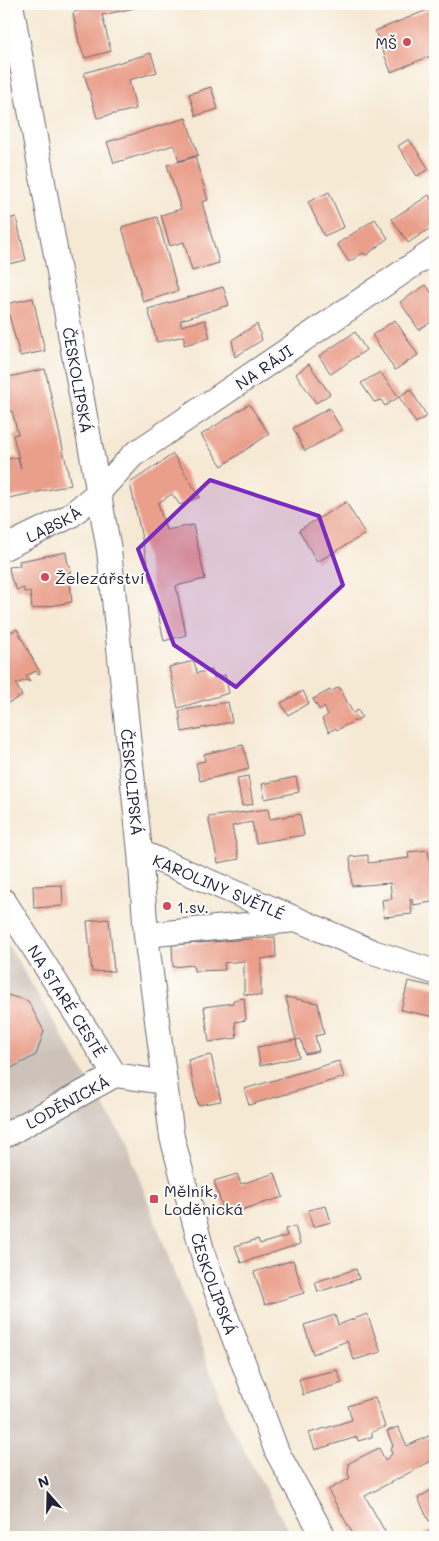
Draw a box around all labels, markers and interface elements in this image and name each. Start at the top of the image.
place label: MŠ [375,32,397,53]
marker: MŠ [401,36,413,48]
street label: ČESKOLIPSKÁ [59,325,98,435]
street label: NA RÁJI [231,339,296,393]
street label: LABSKÁ [22,501,85,546]
place label: Železářství [55,567,145,588]
marker: Železářství [39,571,51,583]
street label: ČESKOLIPSKÁ [117,728,149,836]
street label: KAROLINY SVĚTLÉ [150,848,288,923]
place label: 1.sv. [177,896,209,917]
marker: 1.sv. [161,900,173,912]
street label: NA STARÉ CESTĚ [24,940,111,1061]
street label: LODĚNICKÁ [22,1070,113,1133]
place label: Mělník, Loděnická [164,1180,244,1219]
marker: Mělník, Loděnická [148,1193,160,1205]
street label: ČESKOLIPSKÁ [187,1230,242,1338]
north arrow [22,1468,72,1518]
text: N [35,1471,52,1492]

